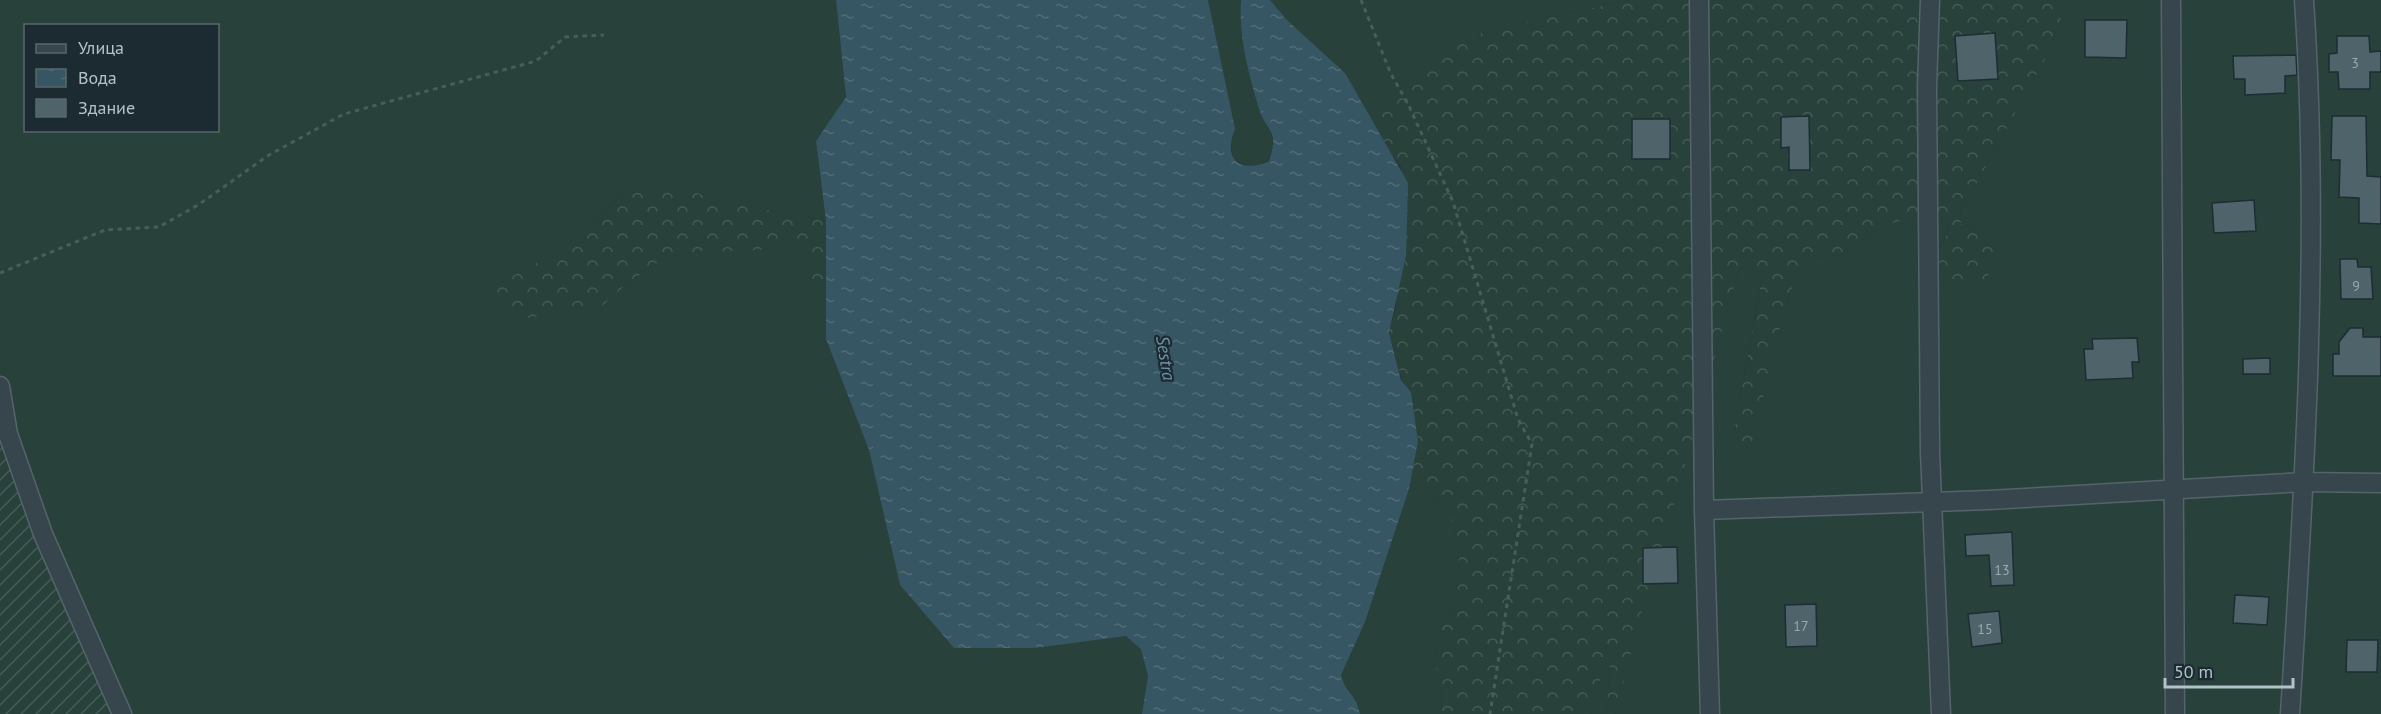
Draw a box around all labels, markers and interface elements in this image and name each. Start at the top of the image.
legend [24,24,219,132]
text: Улица [78,36,124,59]
house number: 3 [2351,54,2359,72]
text: Вода [78,66,117,89]
text: Здание [78,96,135,119]
house number: 9 [2352,277,2360,295]
water label: Sestra [1151,334,1181,382]
house number: 13 [1994,561,2010,579]
house number: 17 [1793,617,1809,635]
house number: 15 [1977,620,1993,638]
scale bar [2165,651,2292,689]
text: 50 m [2174,660,2213,683]

